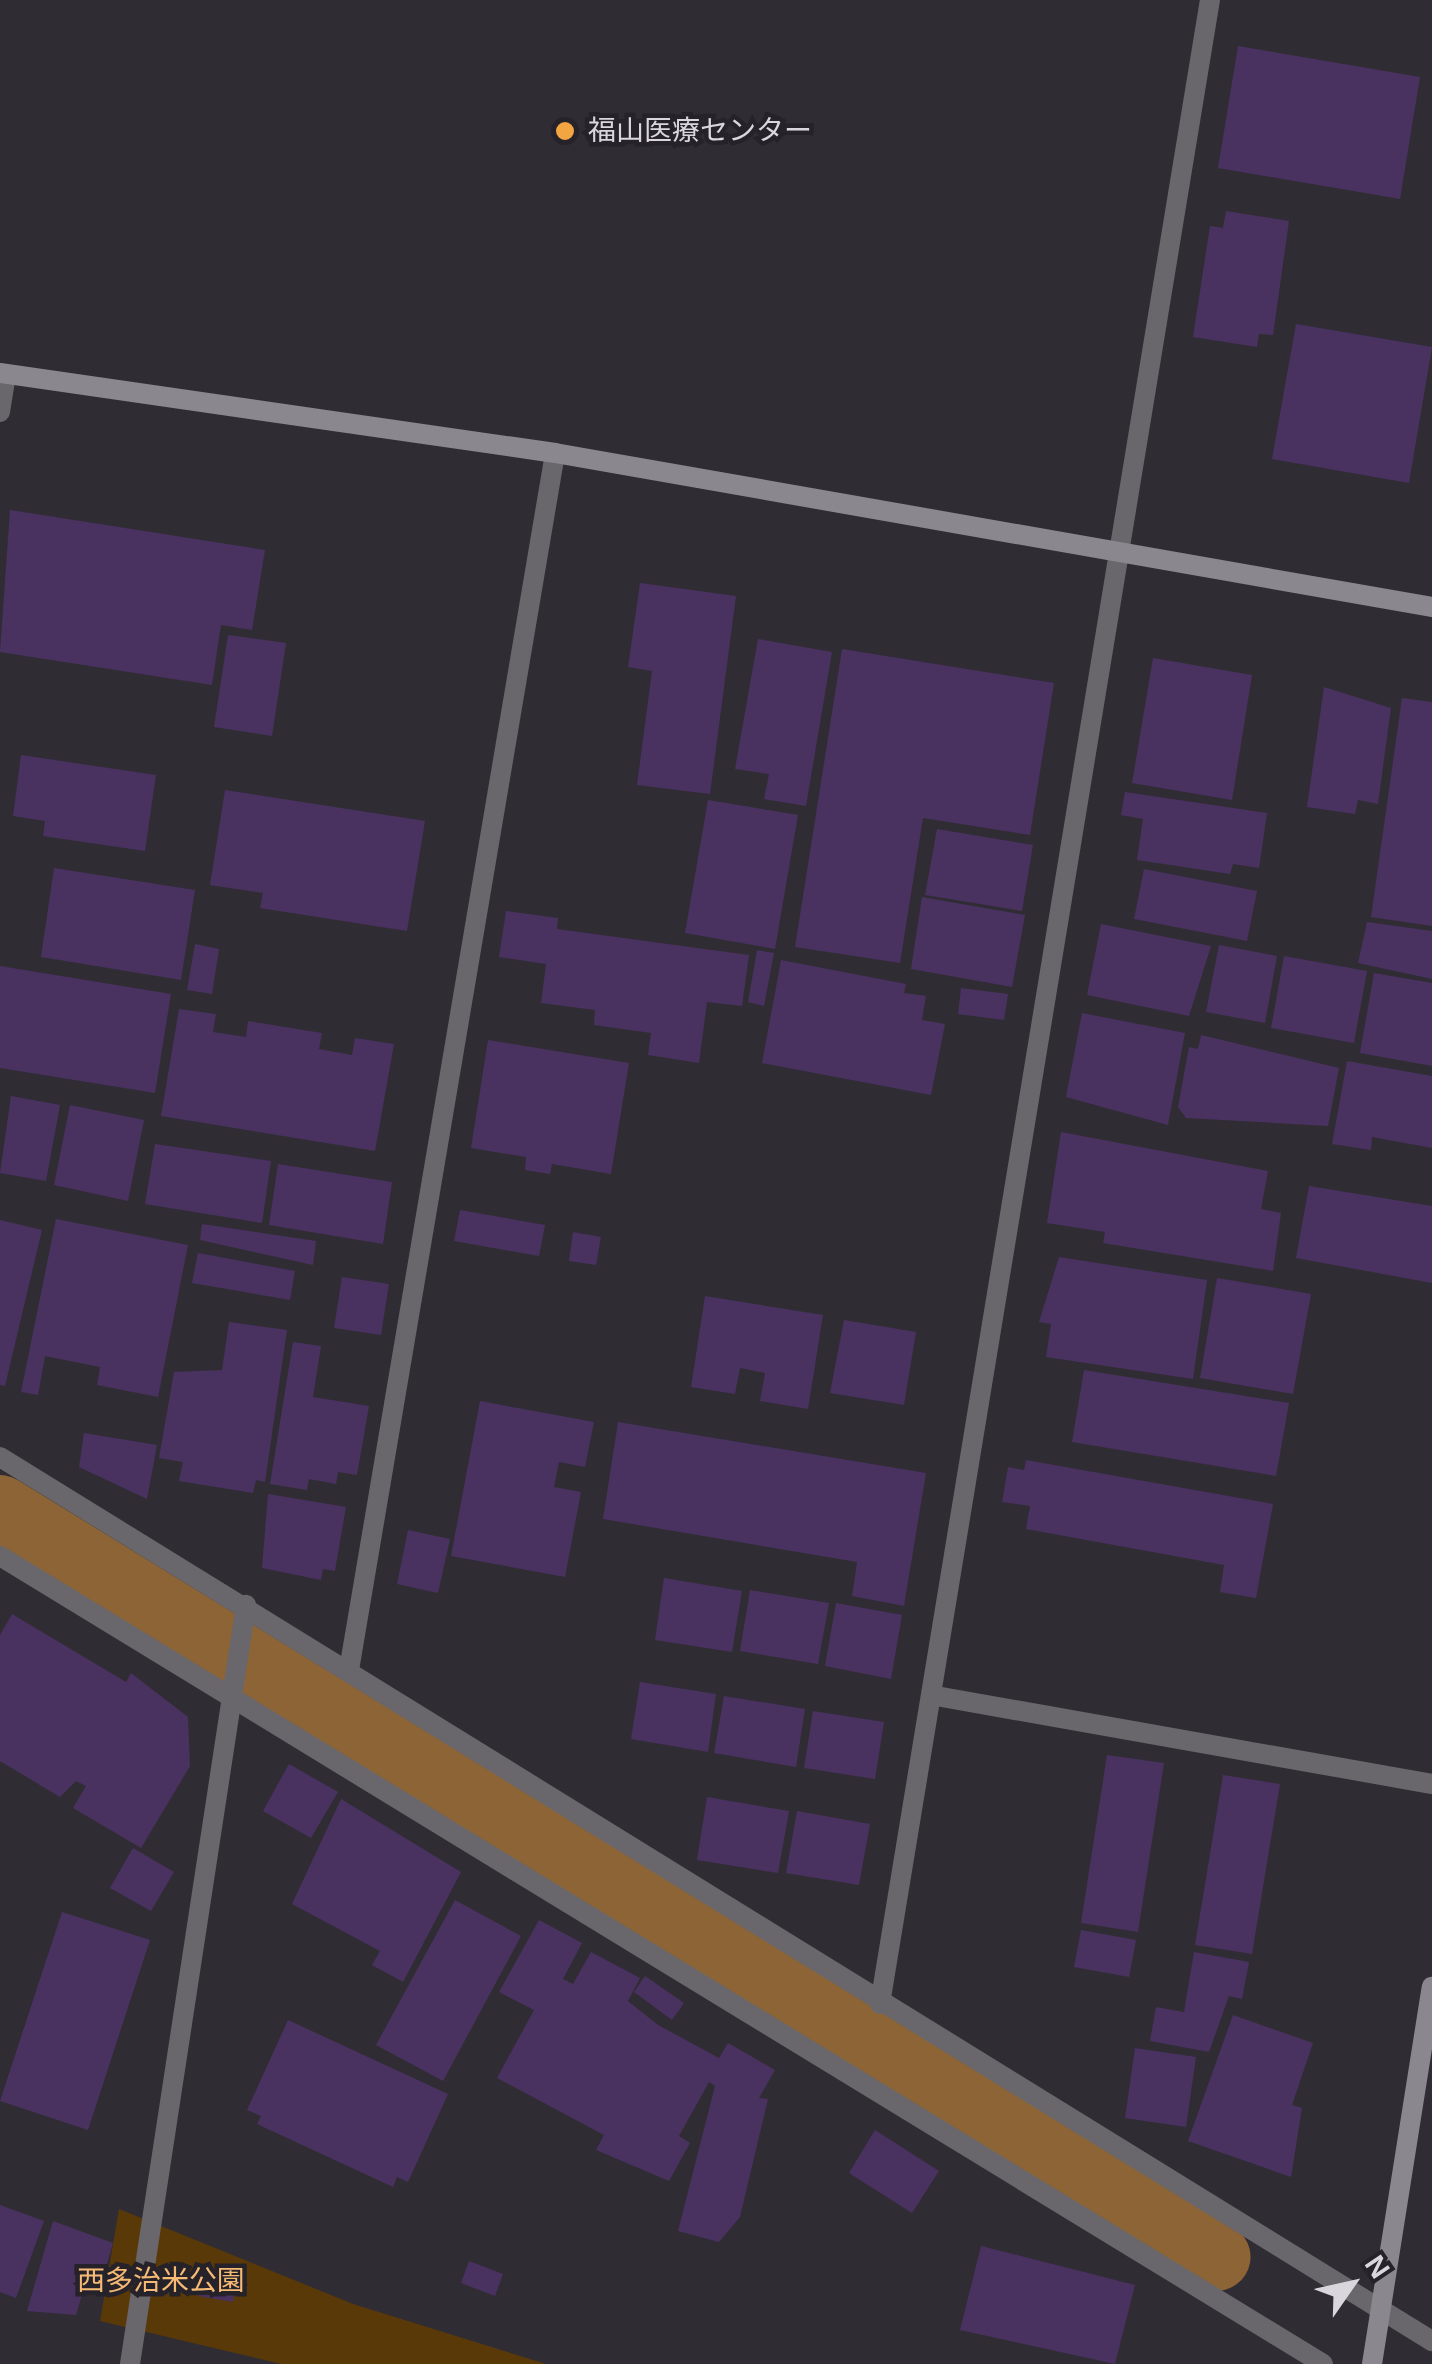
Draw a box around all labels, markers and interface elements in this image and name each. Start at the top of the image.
place label: 福山医療センター [588,114,812,148]
marker: 福山医療センター [552,118,578,144]
north arrow [1302,2234,1402,2334]
text: N [1359,2250,1396,2284]
park label: 西多治米公園 [77,2264,245,2298]

